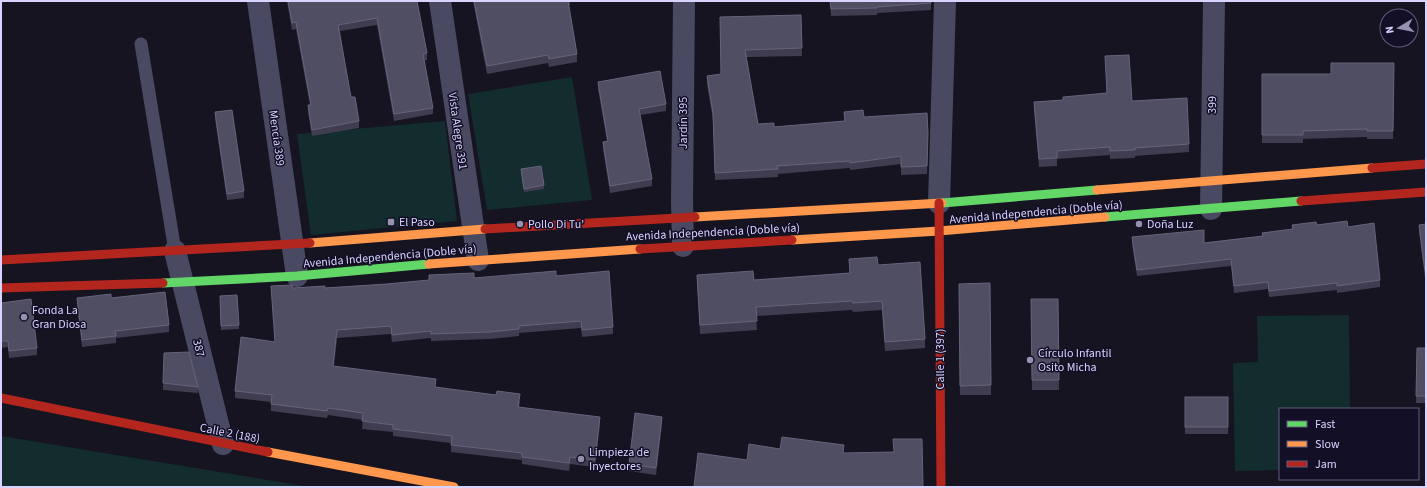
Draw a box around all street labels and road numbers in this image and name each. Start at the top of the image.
street label: Vista Alegre 391 [444,91,471,171]
street label: 399 [1204,96,1221,114]
street label: Jardín 395 [675,97,692,149]
street label: Mencía 389 [264,109,289,167]
street label: Avenida Independencia (Doble vía) [949,196,1123,229]
street label: Avenida Independencia (Doble vía) [626,219,800,246]
street label: Avenida Independencia (Doble vía) [303,240,477,273]
street label: Calle 1 (397) [932,329,949,389]
street label: 387 [188,337,209,359]
street label: Calle 2 (188) [198,419,261,448]

